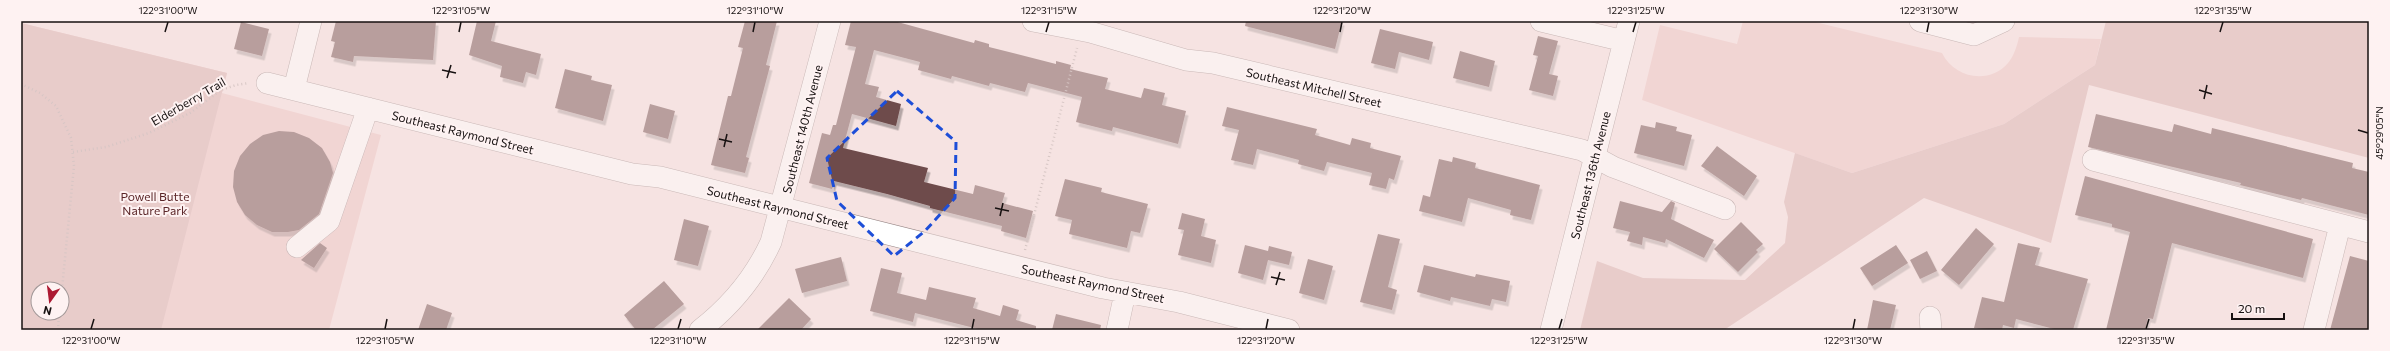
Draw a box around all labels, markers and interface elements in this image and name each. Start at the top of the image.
text: 122°31'00"W [138,4,198,16]
text: 122°31'05"W [432,4,490,16]
text: 122°31'10"W [727,4,783,16]
text: 122°31'15"W [1021,4,1077,16]
text: 122°31'20"W [1313,4,1371,16]
text: 122°31'25"W [1607,4,1665,16]
text: 122°31'30"W [1900,4,1958,16]
text: 122°31'35"W [2194,4,2252,16]
street label: Southeast 140th Avenue [779,63,825,195]
street label: Southeast Mitchell Street [1245,65,1383,109]
street label: Elderberry Trail [148,74,228,128]
text: 45°29'05"N [2373,106,2385,160]
street label: Southeast Raymond Street [390,108,536,156]
street label: Southeast 136th Avenue [1567,110,1613,240]
street label: Southeast Raymond Street [705,183,851,231]
park label: Powell Butte Nature Park [121,189,189,217]
street label: Southeast Raymond Street [1020,261,1166,305]
north arrow [30,281,70,321]
scale bar [2232,295,2284,321]
text: 20 m [2238,301,2265,315]
text: N [42,304,53,318]
text: 122°31'00"W [61,334,121,346]
text: 122°31'05"W [356,334,414,346]
text: 122°31'10"W [650,334,706,346]
text: 122°31'15"W [944,334,1000,346]
text: 122°31'20"W [1237,334,1295,346]
text: 122°31'25"W [1530,334,1588,346]
text: 122°31'30"W [1824,334,1882,346]
text: 122°31'35"W [2117,334,2175,346]

